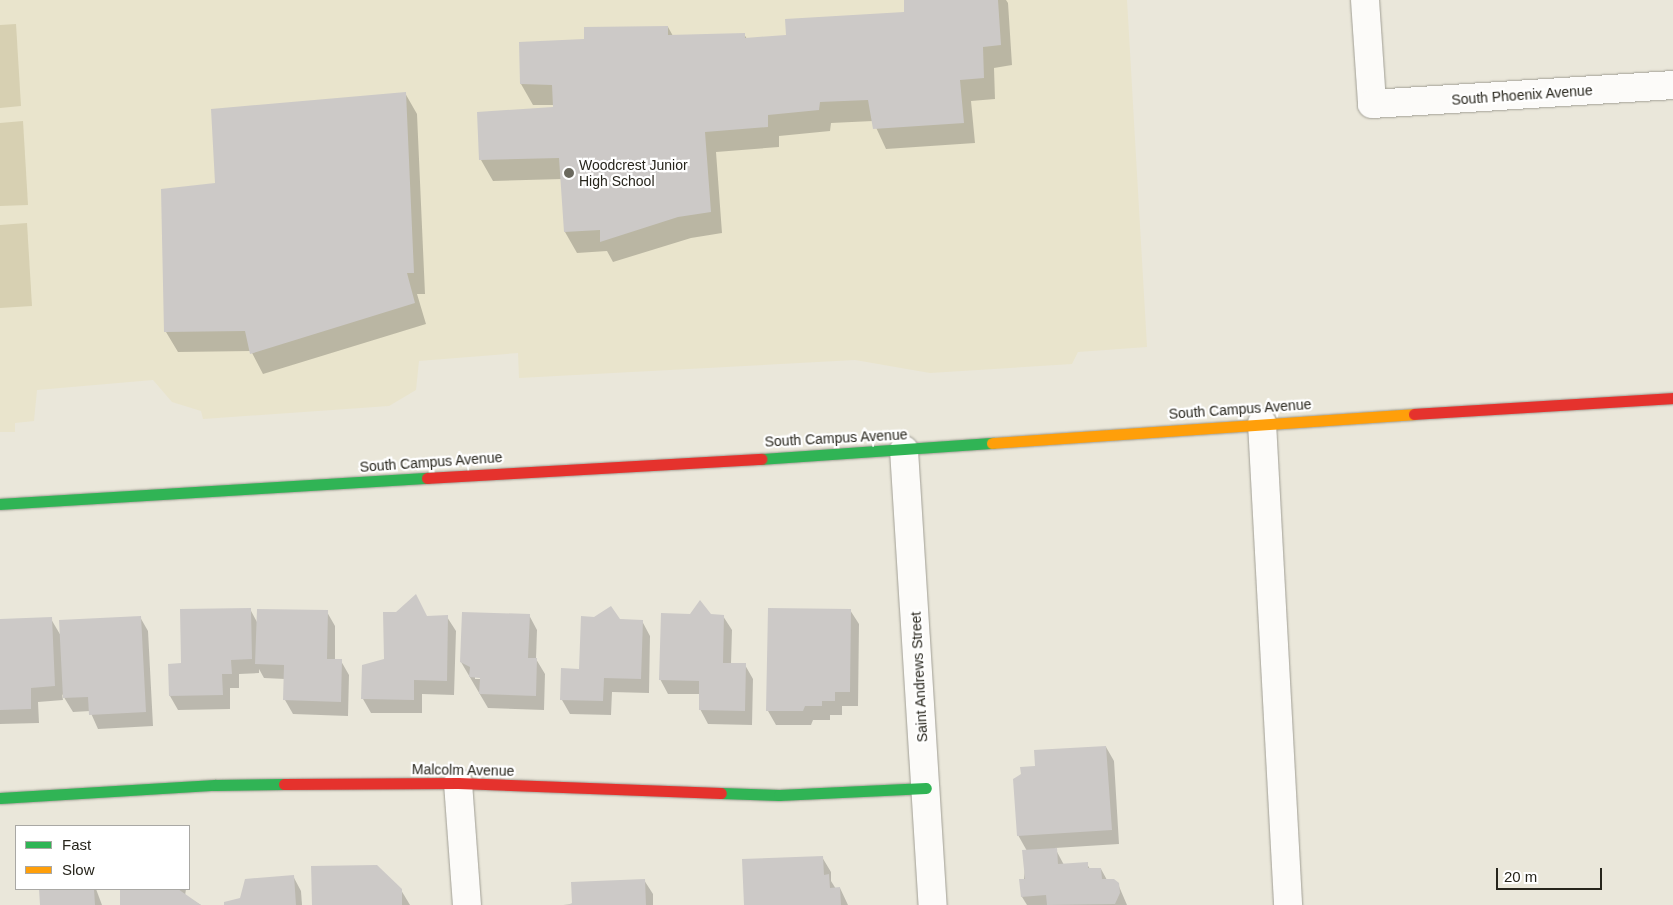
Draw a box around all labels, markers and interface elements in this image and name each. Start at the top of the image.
street label: South Phoenix Avenue [1450,82,1594,108]
place label: Woodcrest Junior High School [579,157,688,190]
marker: Woodcrest Junior High School [563,167,575,179]
street label: South Campus Avenue [1168,396,1312,422]
street label: South Campus Avenue [764,426,908,450]
street label: South Campus Avenue [359,449,503,475]
street label: Saint Andrews Street [907,611,931,743]
street label: Malcolm Avenue [411,761,515,779]
legend [15,825,190,890]
text: Fast [62,836,91,853]
scale bar [1498,858,1604,890]
text: Slow [62,861,95,878]
text: 20 m [1504,868,1537,885]

